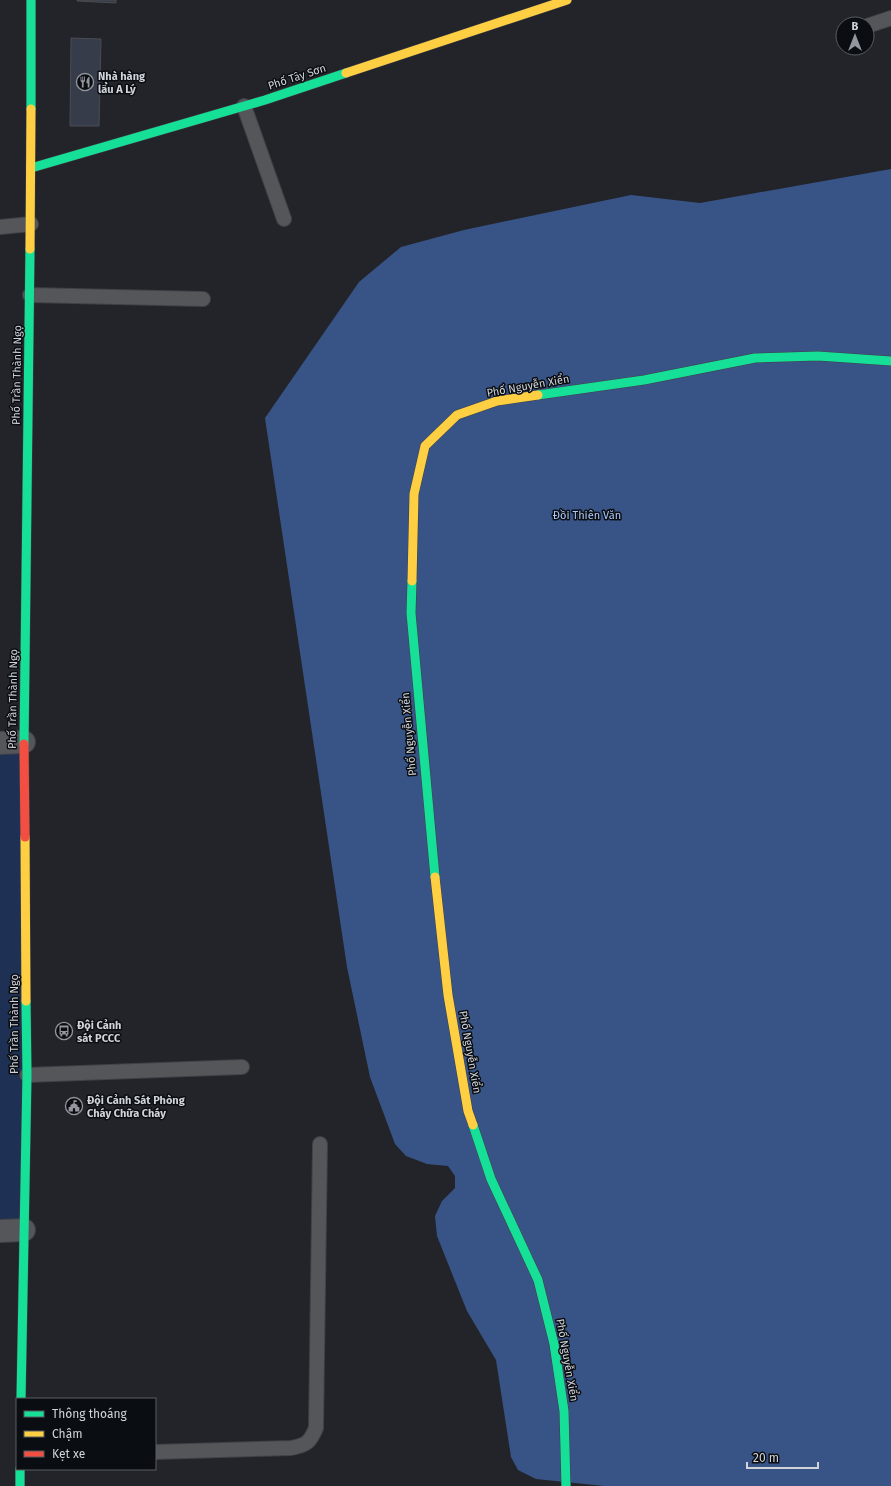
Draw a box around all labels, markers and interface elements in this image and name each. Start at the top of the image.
north arrow [835,16,875,56]
text: B [852,20,859,33]
street label: Phố Tây Sơn [266,62,328,92]
place label: Nhà hàng lẩu A Lý [98,70,146,96]
restaurant icon: Nhà hàng lẩu A Lý [75,72,95,92]
street label: Phố Trần Thành Ngọ [10,325,24,425]
street label: Phố Nguyễn Xiển [485,371,570,400]
park label: Đồi Thiên Văn [553,509,621,522]
street label: Phố Trần Thành Ngọ [6,649,20,749]
street label: Phố Nguyễn Xiển [398,692,419,776]
street label: Phố Trần Thành Ngọ [8,974,21,1074]
street label: Phố Nguyễn Xiển [456,1009,485,1094]
place label: Đội Cảnh sát PCCC [77,1019,121,1045]
bus stop icon: Đội Cảnh sát PCCC [54,1021,74,1041]
place label: Đội Cảnh Sát Phòng Cháy Chữa Cháy [87,1094,186,1120]
public building icon: Đội Cảnh Sát Phòng Cháy Chữa Cháy [64,1096,84,1116]
street label: Phố Nguyễn Xiển [553,1317,582,1402]
legend [16,1398,156,1470]
text: Thông thoáng [52,1407,128,1421]
text: Chậm [52,1427,82,1441]
scale bar [747,1444,818,1470]
text: Kẹt xe [52,1447,85,1461]
text: 20 m [753,1451,779,1465]

